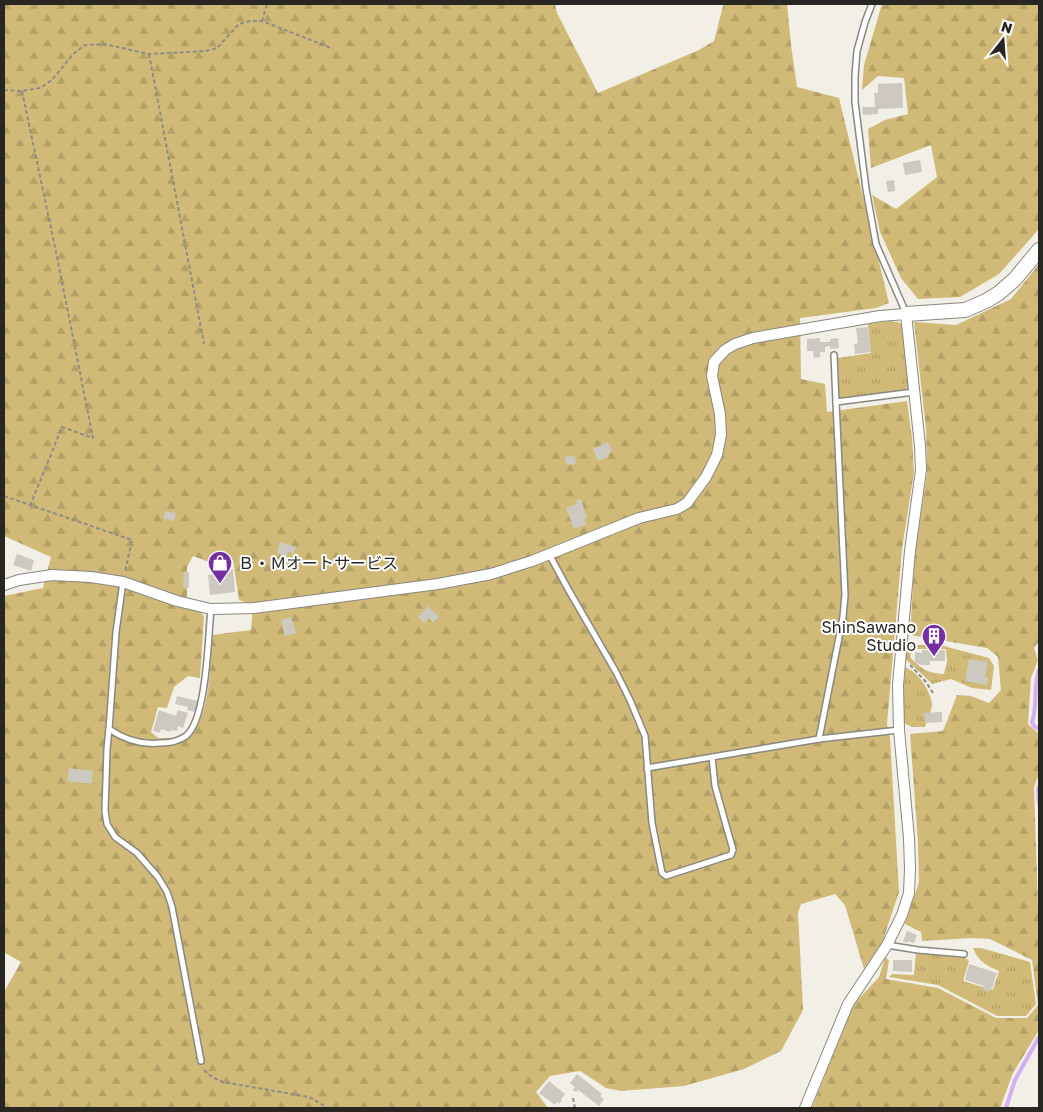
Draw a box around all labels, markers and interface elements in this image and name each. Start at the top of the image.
north arrow [978,15,1028,65]
text: N [999,17,1015,37]
shop icon: Ｂ・Ｍオートサービス [207,550,233,584]
place label: Ｂ・Ｍオートサービス [238,553,398,573]
place label: ShinSawano Studio [822,617,916,655]
building icon: ShinSawano Studio [921,623,947,657]

